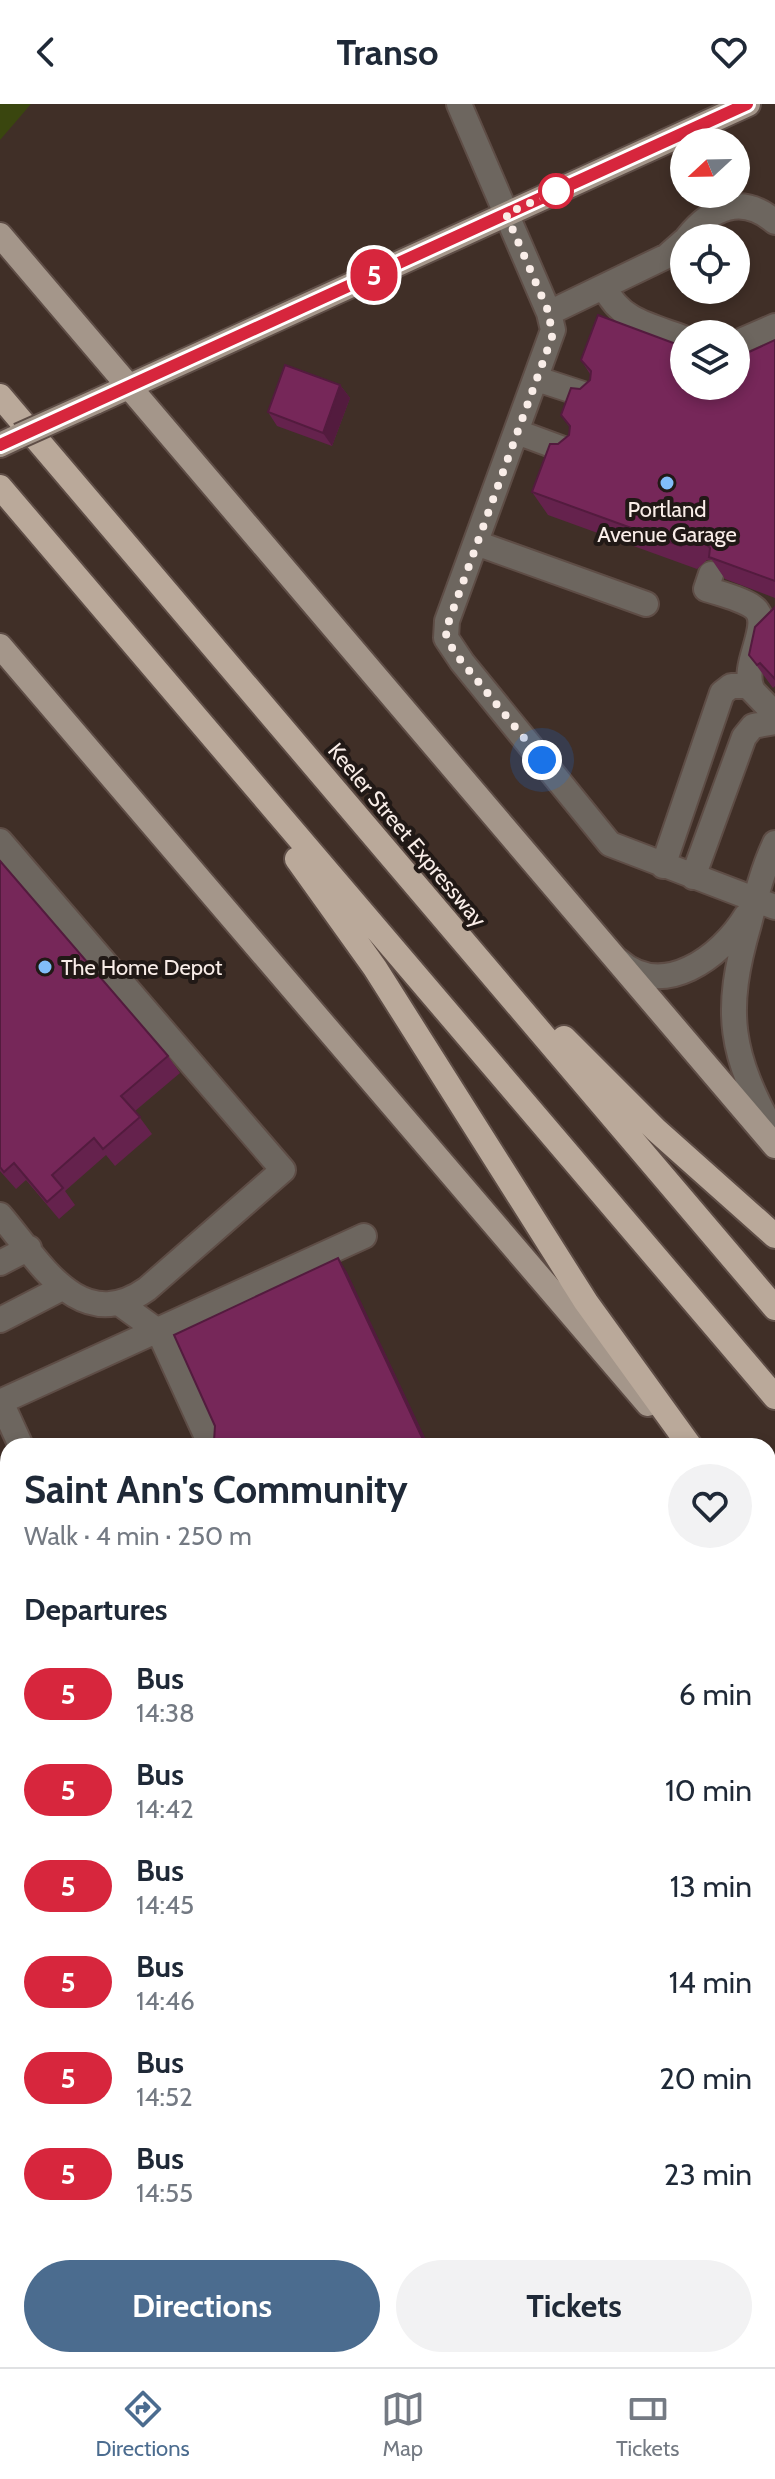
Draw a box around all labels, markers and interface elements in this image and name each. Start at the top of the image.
icon: back [24,30,68,74]
text: Transo [336,30,439,74]
icon: heart [707,30,751,74]
north arrow [670,128,750,208]
map controls [670,128,750,400]
unlabelled marker [539,174,573,208]
button: locate [670,224,750,304]
line badge: 5 [348,249,400,301]
text: 5 [366,258,382,292]
button: layers [670,320,750,400]
marker: Portland Avenue Garage [658,474,676,492]
place label: Portland Avenue Garage [597,496,737,548]
street label: Keeler Street Expressway [322,737,492,933]
your location [522,740,562,780]
place label: The Home Depot [61,954,223,981]
marker: The Home Depot [36,958,54,976]
button: heart [668,1464,752,1548]
text: Saint Ann's Community [24,1466,408,1513]
text: Walk · 4 min · 250 m [24,1520,252,1552]
text: Departures [24,1591,168,1628]
text: Bus [136,1660,184,1697]
text: 6 min [679,1676,752,1713]
text: 5 [60,1677,76,1711]
text: 14:38 [136,1697,195,1729]
text: Bus [136,1756,184,1793]
text: 10 min [665,1772,752,1809]
text: 5 [60,1773,76,1807]
text: 14:42 [136,1793,194,1825]
text: Bus [136,1852,184,1889]
text: 13 min [670,1868,752,1905]
text: 5 [60,1869,76,1903]
text: 14:45 [136,1889,194,1921]
text: Bus [136,1948,184,1985]
text: 14 min [669,1964,752,2001]
text: 5 [60,1965,76,1999]
text: 14:46 [136,1985,195,2017]
text: Bus [136,2044,184,2081]
text: 20 min [659,2060,752,2097]
text: 5 [60,2061,76,2095]
text: 14:52 [136,2081,193,2113]
text: Bus [136,2140,184,2177]
text: 23 min [664,2156,752,2193]
text: 5 [60,2157,76,2191]
text: 14:55 [136,2177,193,2209]
button: Directions [24,2260,380,2352]
button: Tickets [396,2260,752,2352]
tab: Directions [96,2387,190,2462]
tab: Map [381,2387,425,2462]
tab: Tickets [616,2387,679,2462]

